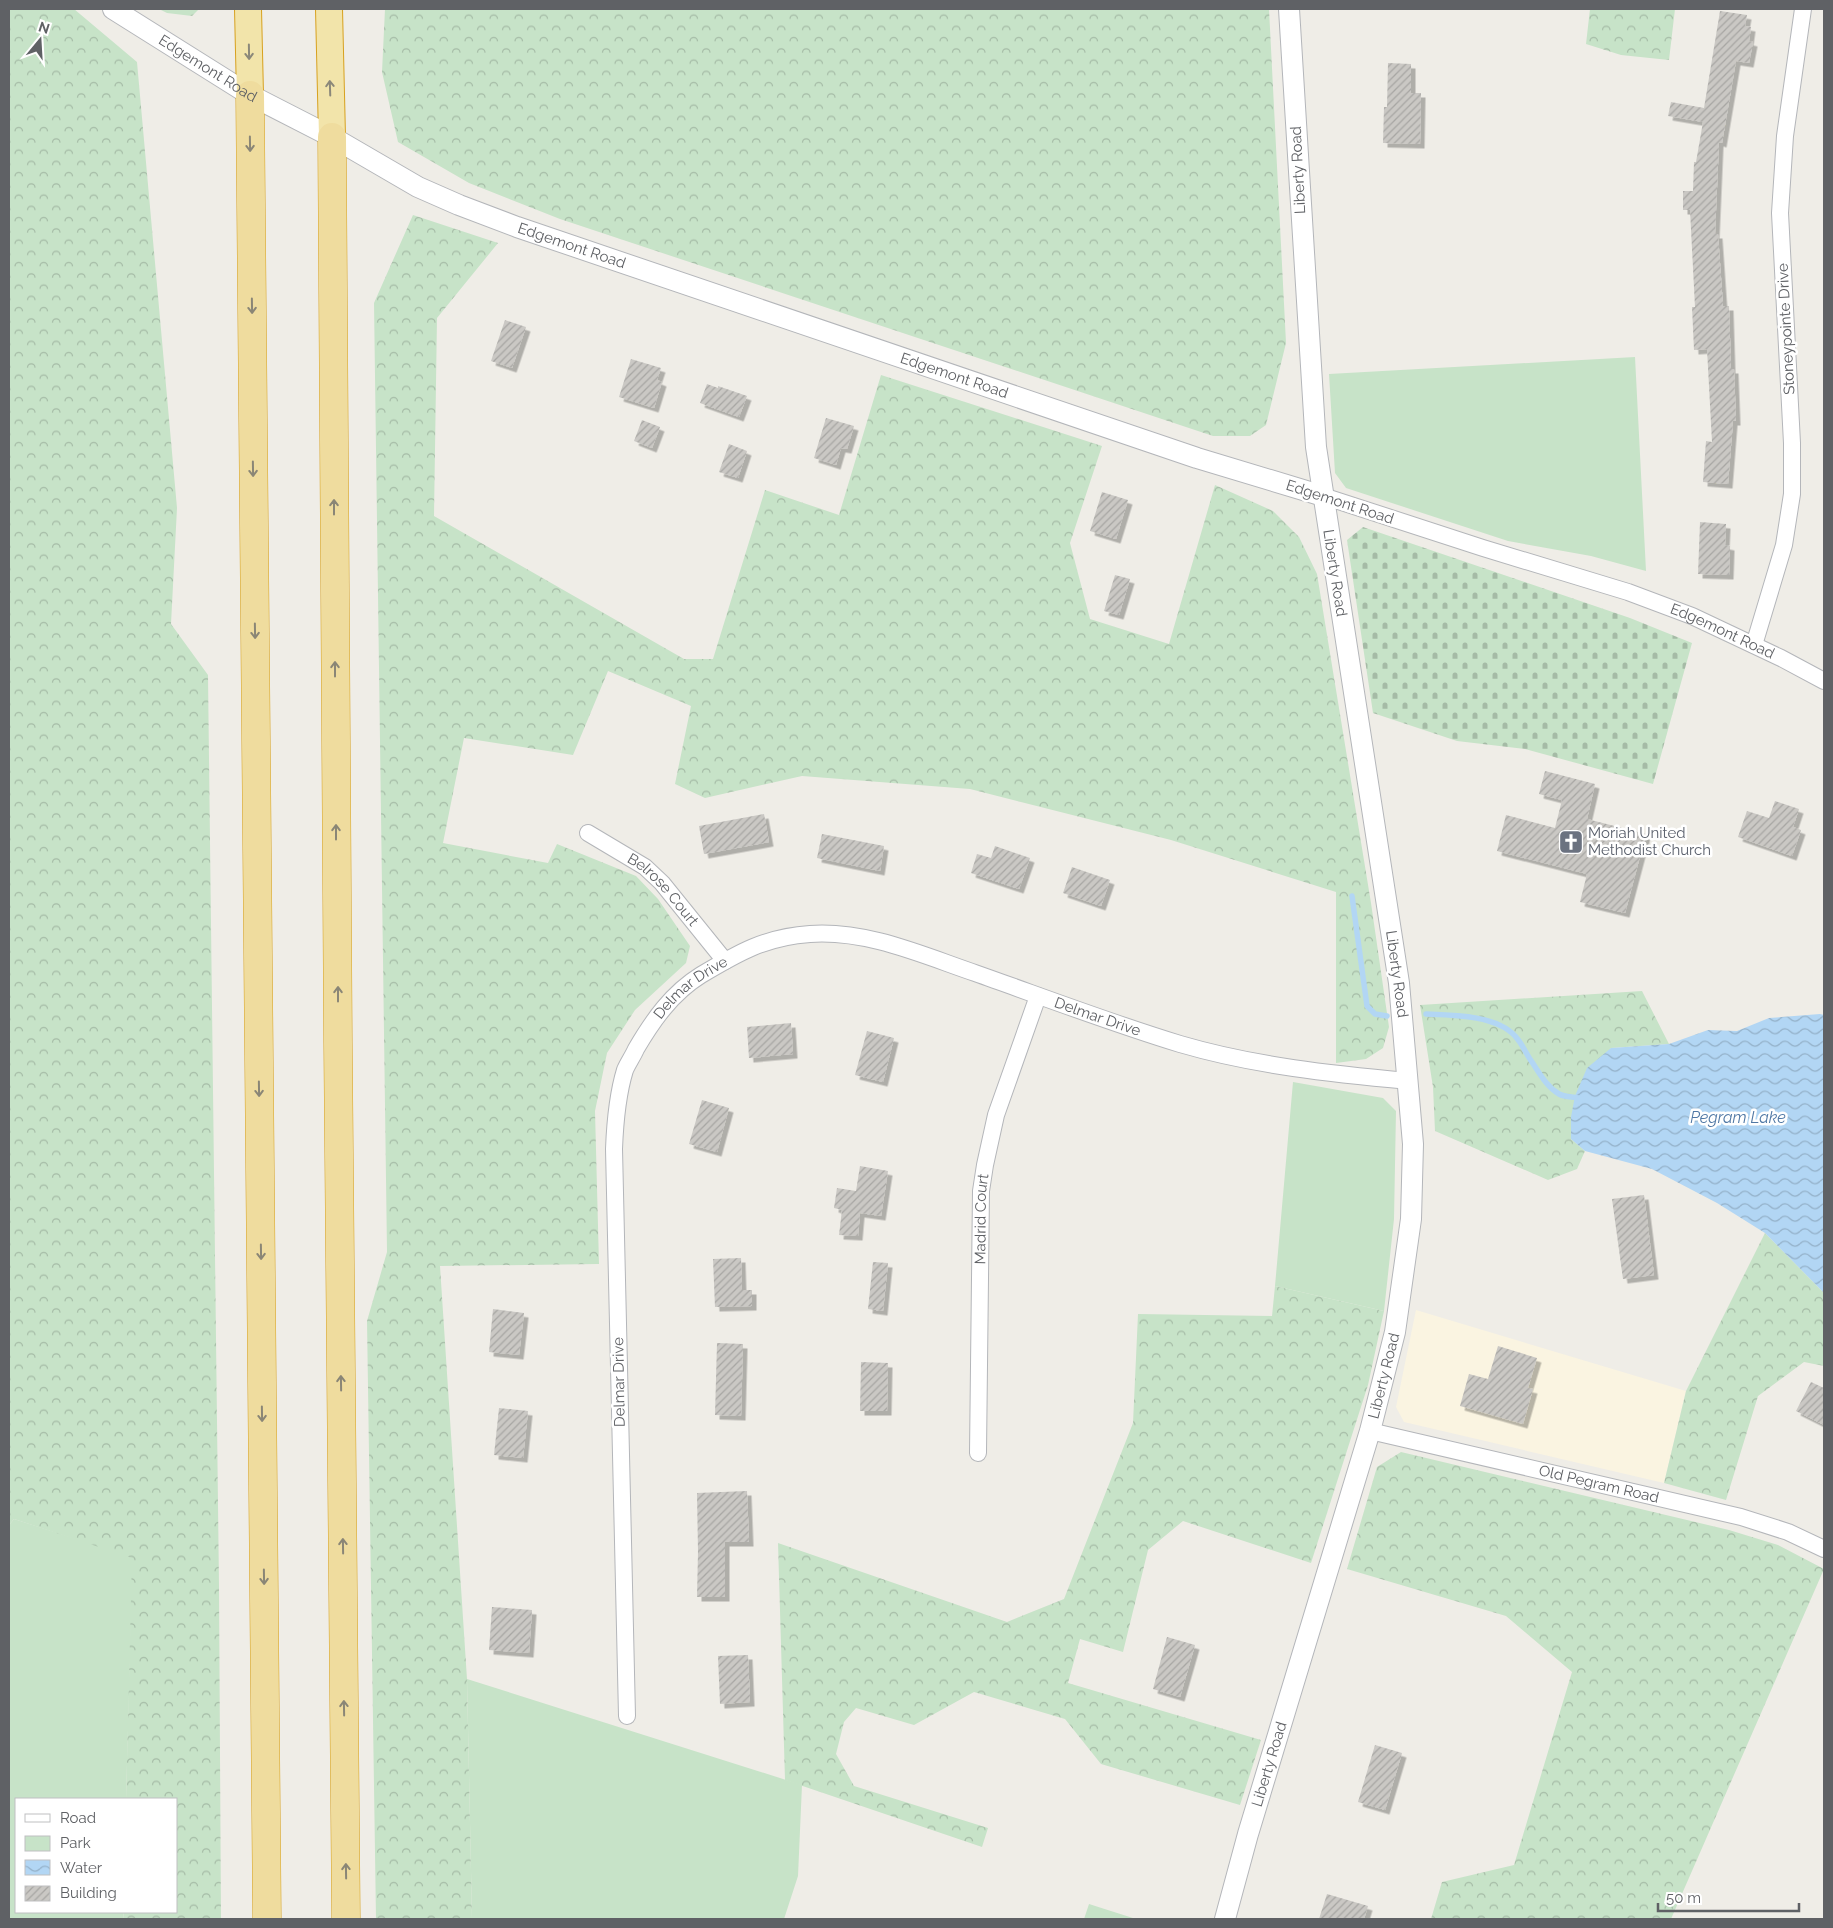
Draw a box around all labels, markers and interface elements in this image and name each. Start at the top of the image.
north arrow [15,15,65,65]
text: N [36,18,52,37]
street label: Edgemont Road [155,31,260,106]
one-way arrow [244,44,254,60]
one-way arrow [325,81,335,97]
street label: Liberty Road [1287,126,1309,214]
one-way arrow [245,136,255,152]
street label: Edgemont Road [516,219,628,272]
street label: Stoneypointe Drive [1774,263,1798,395]
one-way arrow [247,298,257,314]
street label: Edgemont Road [898,349,1011,402]
one-way arrow [248,460,258,476]
street label: Edgemont Road [1284,476,1396,528]
one-way arrow [329,499,339,515]
street label: Liberty Road [1319,528,1351,618]
street label: Edgemont Road [1668,600,1777,663]
one-way arrow [250,622,260,639]
one-way arrow [330,661,340,678]
one-way arrow [332,824,341,840]
place label: Moriah United Methodist Church [1588,824,1711,859]
church icon: Moriah United Methodist Church [1558,829,1584,855]
street label: Belrose Court [624,850,702,930]
street label: Liberty Road [1382,929,1412,1019]
street label: Delmar Drive [650,952,731,1023]
one-way arrow [333,986,342,1002]
street label: Delmar Drive [1052,993,1143,1040]
one-way arrow [254,1080,264,1097]
water label: Pegram Lake [1690,1108,1786,1127]
street label: Madrid Court [971,1172,993,1265]
one-way arrow [256,1243,266,1259]
street label: Liberty Road [1364,1331,1403,1421]
street label: Delmar Drive [609,1337,629,1427]
one-way arrow [336,1375,346,1392]
one-way arrow [257,1406,267,1422]
street label: Old Pegram Road [1537,1461,1661,1507]
one-way arrow [338,1538,348,1554]
one-way arrow [259,1568,268,1584]
one-way arrow [339,1700,349,1716]
street label: Liberty Road [1248,1719,1290,1809]
legend [15,1798,178,1913]
text: Road [60,1809,96,1827]
text: Park [60,1834,91,1852]
text: Water [60,1859,103,1877]
one-way arrow [341,1863,351,1879]
scale bar [1658,1880,1799,1912]
text: Building [60,1884,117,1902]
text: 50 m [1666,1889,1701,1907]

